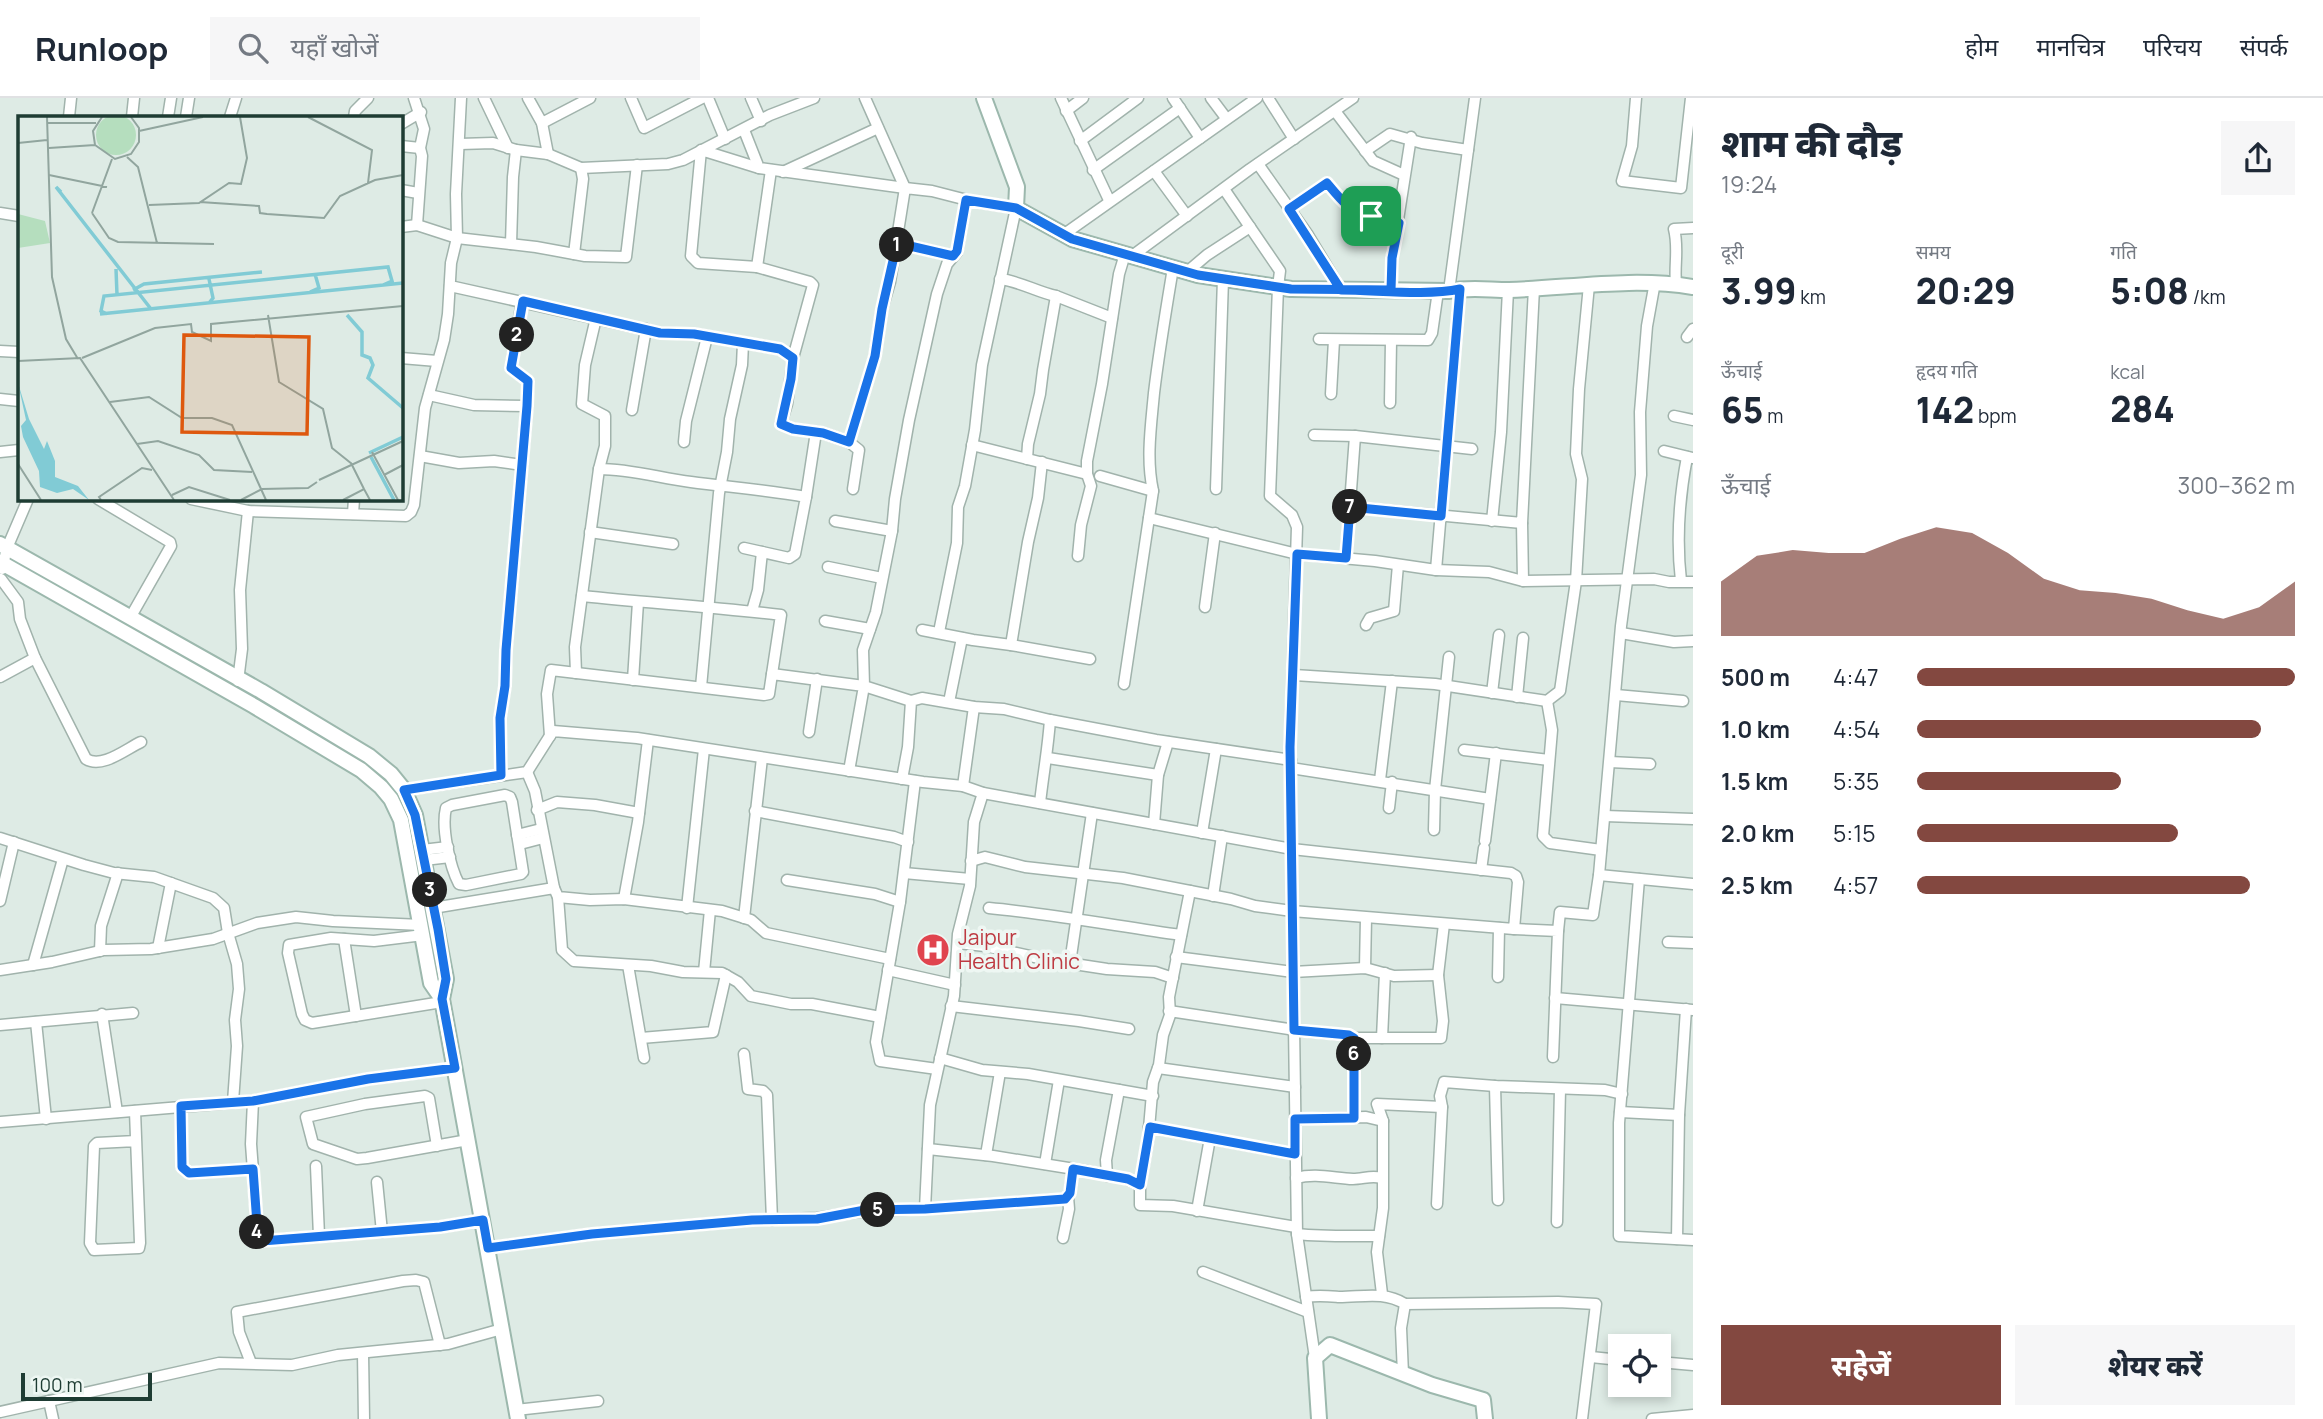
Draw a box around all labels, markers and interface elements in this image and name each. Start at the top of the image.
search box [210,17,700,80]
text: Runloop [35,26,168,71]
icon: search [234,29,272,67]
text: यहाँ खोजें [290,29,379,65]
text: होम [1965,30,1998,63]
text: मानचित्र [2036,30,2105,63]
text: परिचय [2143,30,2202,63]
text: संपर्क [2240,30,2288,63]
inset map [18,116,402,500]
text: शाम की दौड़ [1721,116,1902,168]
button: share [2221,121,2295,195]
text: 19:24 [1721,168,1777,200]
pin [1341,186,1401,246]
icon: arrive [1352,197,1390,235]
pin: 1 [880,228,914,262]
text: 1 [892,231,901,257]
text: दूरी [1721,239,1744,265]
text: समय [1916,239,1951,265]
text: गति [2110,239,2137,265]
text: 3.99 [1721,267,1796,315]
text: 20:29 [1916,267,2016,315]
text: 5:08 [2110,267,2189,315]
text: km [1796,284,1826,310]
text: /km [2189,284,2226,310]
pin: 2 [500,317,534,352]
text: 2 [511,321,522,347]
text: ऊँचाई [1721,358,1762,384]
text: हृदय गति [1916,358,1977,384]
text: kcal [2110,359,2145,385]
text: 284 [2110,385,2175,433]
text: 65 [1721,386,1763,434]
text: 142 [1916,386,1974,434]
text: m [1763,403,1783,429]
text: bpm [1974,403,2017,429]
text: ऊँचाई [1721,469,1771,501]
text: 300–362 m [2178,469,2295,501]
pin: 7 [1332,490,1368,524]
text: 7 [1344,493,1355,519]
text: 500 m [1721,661,1790,693]
text: 4:47 [1833,661,1879,693]
text: 1.0 km [1721,713,1790,745]
text: 4:54 [1833,713,1880,745]
text: 1.5 km [1721,765,1788,797]
text: 5:35 [1833,765,1879,797]
text: 2.0 km [1721,817,1794,849]
text: 5:15 [1833,817,1875,849]
text: 2.5 km [1721,869,1793,901]
text: 4:57 [1833,869,1878,901]
pin: 3 [412,872,448,908]
text: 3 [424,876,435,902]
place label: Jaipur Health Clinic [958,923,1080,975]
hospital icon: Jaipur Health Clinic [914,931,952,969]
pin: 6 [1336,1037,1372,1072]
text: 6 [1348,1040,1359,1066]
pin: 5 [860,1192,896,1228]
text: 5 [872,1196,883,1222]
pin: 4 [240,1214,274,1250]
text: 4 [251,1218,262,1244]
button: सहेजें [1721,1325,2001,1405]
button: शेयर करें [2015,1325,2295,1405]
map controls [1608,1334,1671,1397]
button: locate [1608,1334,1671,1397]
scale bar [21,1370,152,1402]
text: 100 m [32,1372,83,1398]

